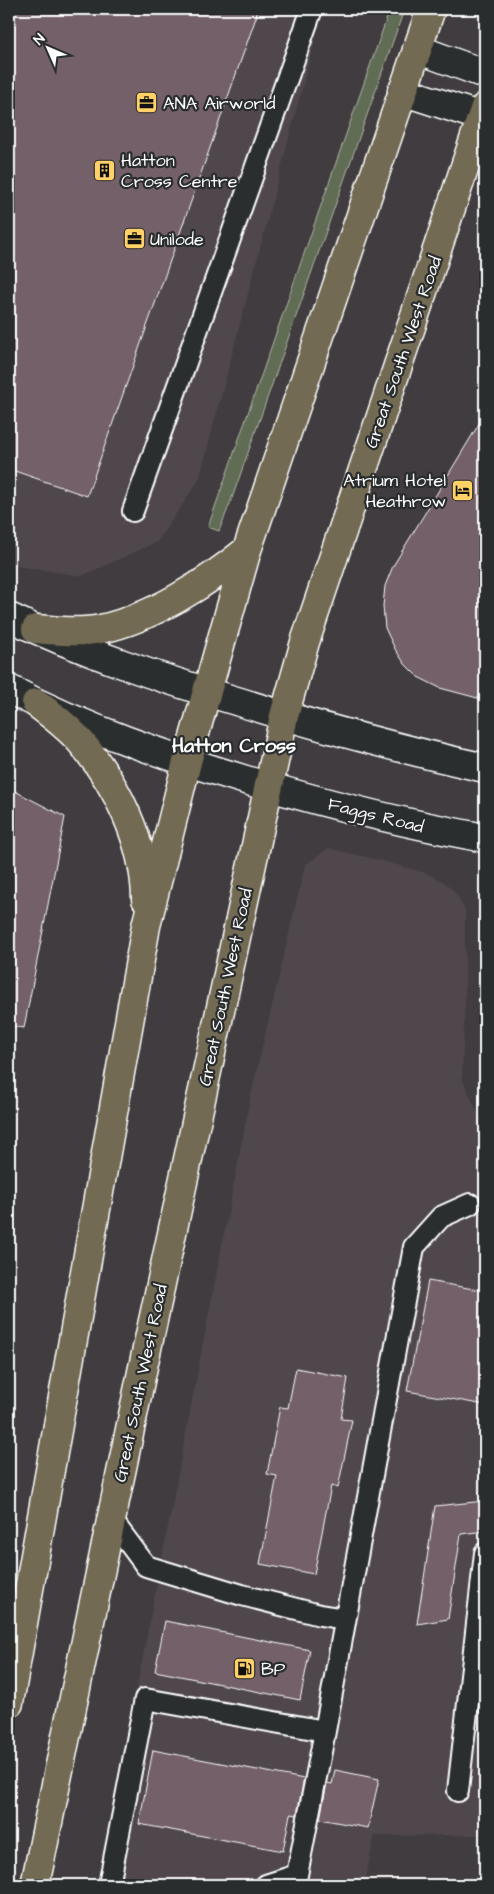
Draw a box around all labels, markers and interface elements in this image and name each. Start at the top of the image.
north arrow [22,22,72,72]
text: N [29,29,50,50]
office icon: ANA Airworld [135,91,159,115]
place label: ANA Airworld [163,91,275,116]
place label: Hatton Cross Centre [121,148,238,194]
building icon: Hatton Cross Centre [93,158,117,182]
office icon: Unilode [122,227,146,251]
place label: Unilode [150,227,204,252]
street label: Great South West Road [359,253,448,452]
place label: Atrium Hotel Heathrow [343,468,446,514]
hotel icon: Atrium Hotel Heathrow [450,478,474,502]
district label: Hatton Cross [172,732,296,760]
street label: Faggs Road [325,792,426,840]
street label: Great South West Road [192,886,259,1088]
street label: Great South West Road [107,1282,174,1484]
fuel station icon: BP [233,1657,257,1681]
place label: BP [261,1657,286,1682]

